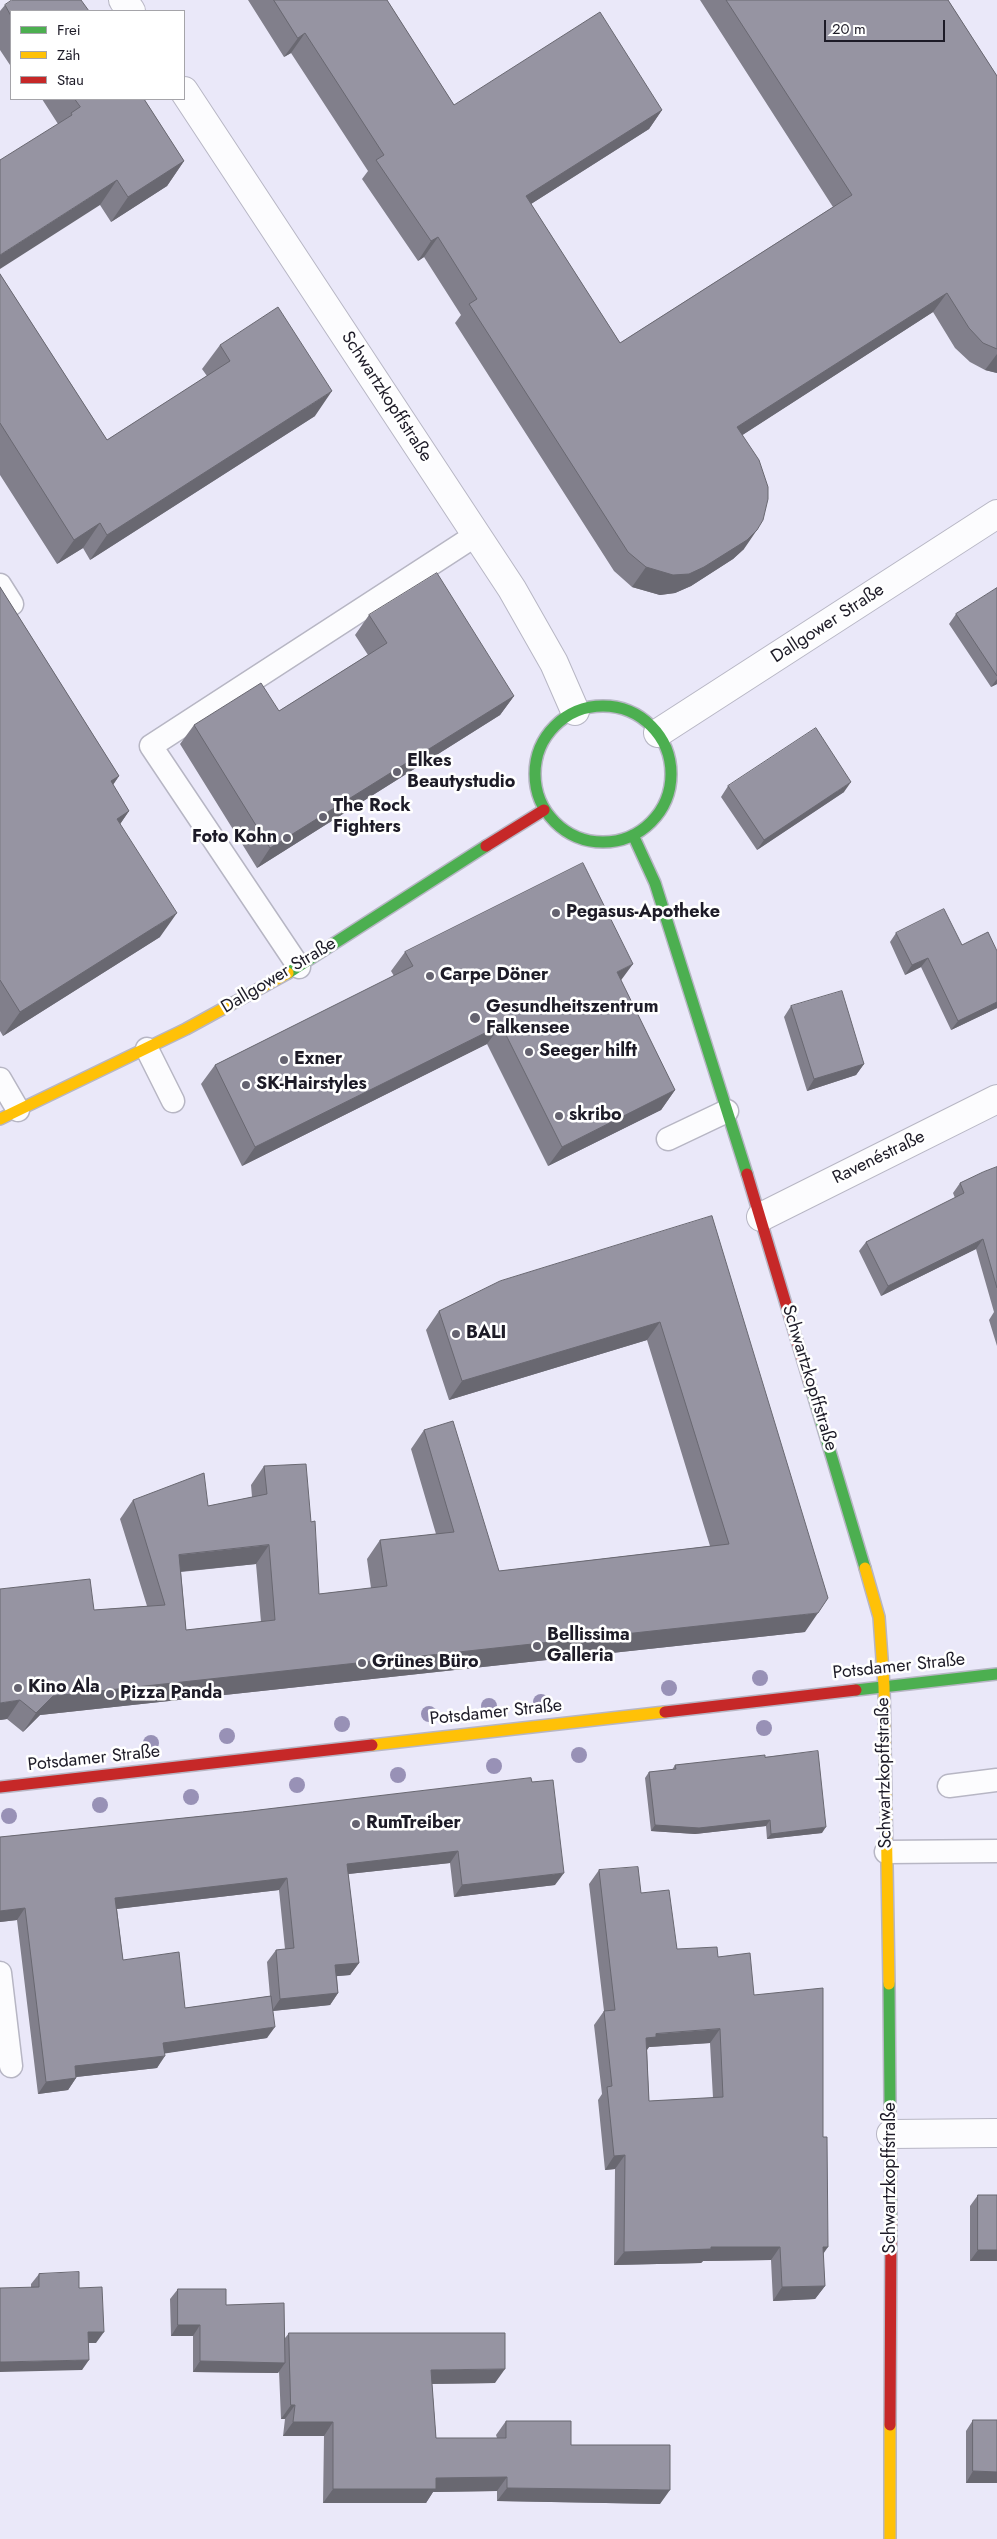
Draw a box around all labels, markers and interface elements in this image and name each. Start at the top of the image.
legend [10,10,185,100]
scale bar [827,10,948,42]
text: 20 m [832,18,866,40]
text: Frei [57,19,81,41]
text: Zäh [57,44,80,66]
text: Stau [57,69,84,91]
street label: Schwartzkopffstraße [336,328,436,466]
street label: Dallgower Straße [767,579,889,669]
place label: Elkes Beautystudio [407,751,515,794]
marker: Elkes Beautystudio [391,766,403,778]
place label: The Rock Fighters [333,796,411,839]
marker: The Rock Fighters [317,811,329,823]
place label: Foto Kohn [192,827,277,849]
marker: Foto Kohn [281,832,293,844]
place label: Pegasus-Apotheke [566,902,720,924]
marker: Pegasus-Apotheke [550,907,562,919]
street label: Dallgower Straße [218,933,340,1019]
place label: Carpe Döner [440,965,548,987]
marker: Carpe Döner [424,970,436,982]
place label: Gesundheitszentrum Falkensee [486,997,658,1040]
marker: Gesundheitszentrum Falkensee [468,1011,482,1025]
place label: Seeger hilft [539,1041,637,1063]
marker: Seeger hilft [523,1046,535,1058]
place label: Exner [294,1049,342,1071]
marker: Exner [278,1054,290,1066]
place label: SK-Hairstyles [256,1074,367,1096]
marker: SK-Hairstyles [240,1079,252,1091]
place label: skribo [569,1105,622,1127]
marker: skribo [553,1110,565,1122]
street label: Ravenéstraße [829,1126,929,1190]
street label: Schwartzkopffstraße [777,1302,841,1454]
place label: BALI [466,1323,506,1345]
marker: BALI [450,1328,462,1340]
place label: Bellissima Galleria [547,1625,630,1668]
marker: Bellissima Galleria [531,1640,543,1652]
street label: Potsdamer Straße [832,1649,966,1685]
place label: Grünes Büro [372,1652,479,1674]
marker: Grünes Büro [356,1657,368,1669]
place label: Kino Ala [28,1677,100,1699]
marker: Kino Ala [12,1682,24,1694]
place label: Pizza Panda [120,1683,222,1705]
marker: Pizza Panda [104,1688,116,1700]
street label: Potsdamer Straße [429,1695,563,1731]
street label: Schwartzkopffstraße [873,1697,897,1849]
street label: Potsdamer Straße [27,1741,161,1777]
place label: RumTreiber [366,1813,461,1835]
marker: RumTreiber [350,1818,362,1830]
street label: Schwartzkopffstraße [880,2102,902,2254]

